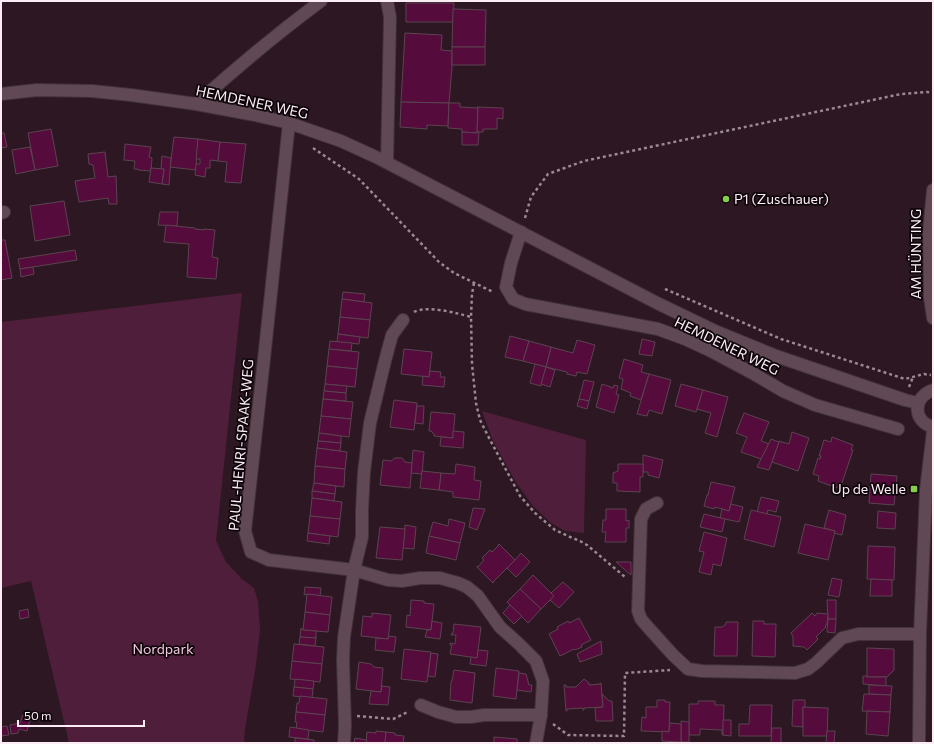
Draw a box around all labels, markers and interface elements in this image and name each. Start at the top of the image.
street label: HEMDENER WEG [194,81,310,122]
place label: P1 (Zuschauer) [734,190,829,207]
marker: P1 (Zuschauer) [721,194,731,204]
street label: AM HÜNTING [907,209,924,299]
street label: HEMDENER WEG [672,313,782,378]
street label: PAUL-HENRI-SPAAK-WEG [225,358,256,532]
place label: Up de Welle [831,480,906,497]
marker: Up de Welle [909,484,919,494]
park label: Nordpark [132,640,194,657]
scale bar [18,702,144,728]
text: 50 m [24,708,52,722]

